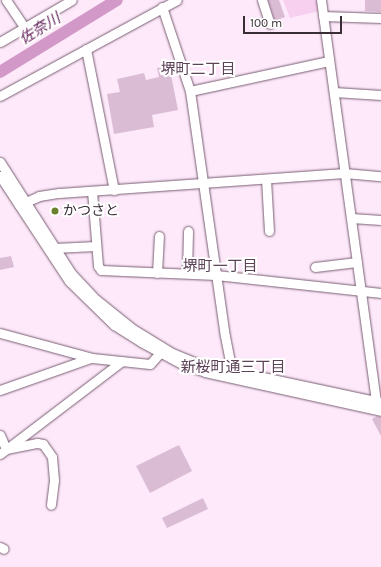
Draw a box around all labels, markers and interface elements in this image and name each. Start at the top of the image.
scale bar [245,8,344,34]
water label: 佐奈川 [16,9,64,49]
text: 100 m [250,16,282,30]
district label: 堺町二丁目 [161,61,235,79]
place label: かつさと [63,203,119,219]
marker: かつさと [50,206,60,216]
district label: 堺町一丁目 [183,258,257,276]
district label: 新桜町通三丁目 [181,359,285,377]

